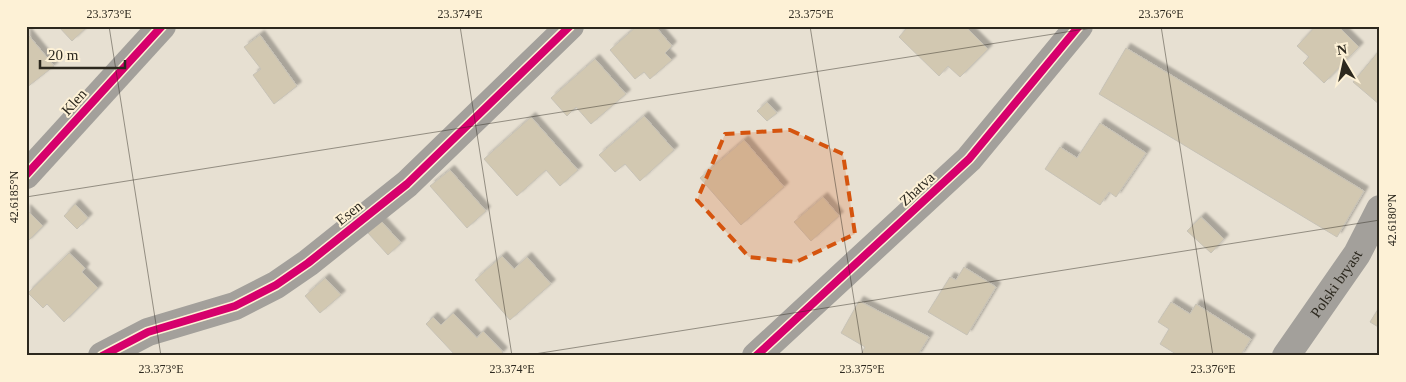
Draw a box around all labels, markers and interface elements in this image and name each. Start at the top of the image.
text: 23.373°E [86,7,132,21]
text: 23.374°E [437,7,483,21]
text: 23.375°E [788,7,834,21]
text: 23.376°E [1138,7,1184,21]
scale bar [40,38,125,70]
north arrow [1318,38,1368,88]
text: N [1336,41,1348,58]
text: 20 m [48,47,79,63]
street label: Klen [58,85,90,118]
street label: Zhatva [896,169,938,209]
text: 42.6185°N [7,170,21,223]
text: 42.6180°N [1385,193,1399,246]
street label: Esen [333,197,366,228]
street label: Polski bryast [1307,247,1366,320]
text: 23.373°E [138,362,184,376]
text: 23.374°E [489,362,535,376]
text: 23.375°E [839,362,885,376]
text: 23.376°E [1190,362,1236,376]

